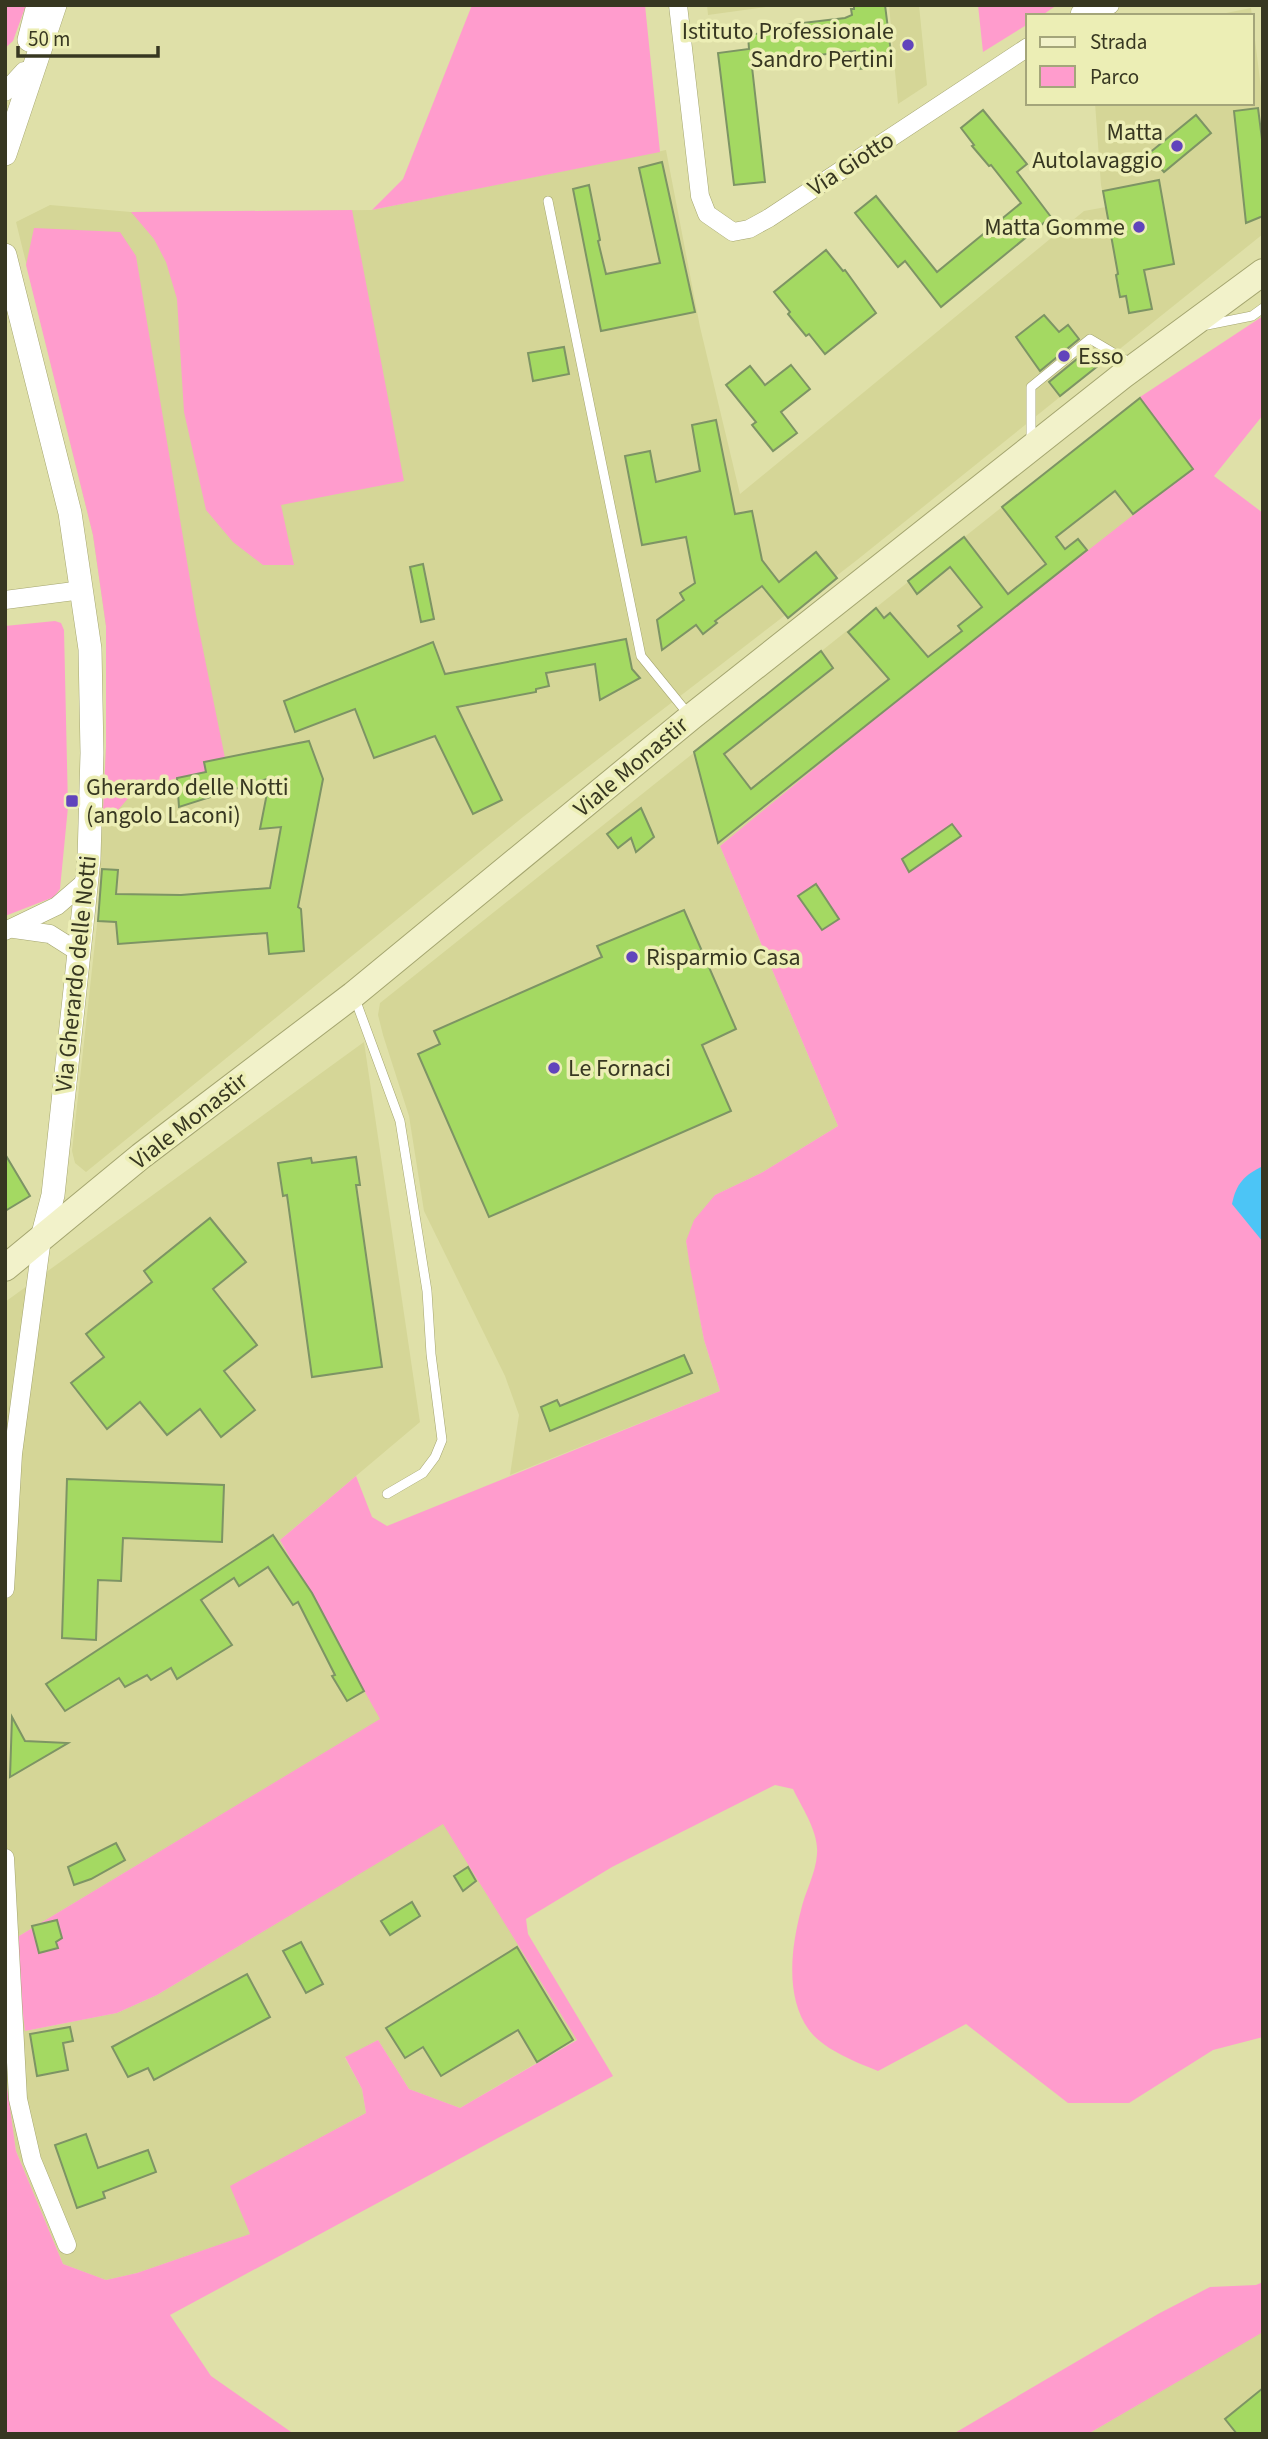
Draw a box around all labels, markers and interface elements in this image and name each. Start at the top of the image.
scale bar [18,14,158,58]
place label: Istituto Professionale Sandro Pertini [682,14,894,77]
legend [1026,14,1254,105]
text: 50 m [28,24,70,54]
text: Strada [1090,27,1147,57]
marker: Istituto Professionale Sandro Pertini [900,37,916,53]
text: Parco [1090,62,1139,92]
place label: Matta Autolavaggio [1032,115,1163,178]
street label: Via Giotto [801,123,901,205]
marker: Matta Autolavaggio [1169,138,1185,154]
place label: Matta Gomme [984,210,1125,245]
marker: Matta Gomme [1131,219,1147,235]
place label: Esso [1078,339,1124,374]
marker: Esso [1056,348,1072,364]
street label: Viale Monastir [566,708,697,826]
place label: Gherardo delle Notti (angolo Laconi) [86,770,289,833]
marker: Gherardo delle Notti (angolo Laconi) [64,793,80,809]
street label: Via Gherardo delle Notti [46,854,106,1094]
place label: Risparmio Casa [646,940,801,975]
marker: Risparmio Casa [624,949,640,965]
place label: Le Fornaci [568,1051,671,1086]
marker: Le Fornaci [546,1060,562,1076]
street label: Viale Monastir [123,1063,256,1178]

